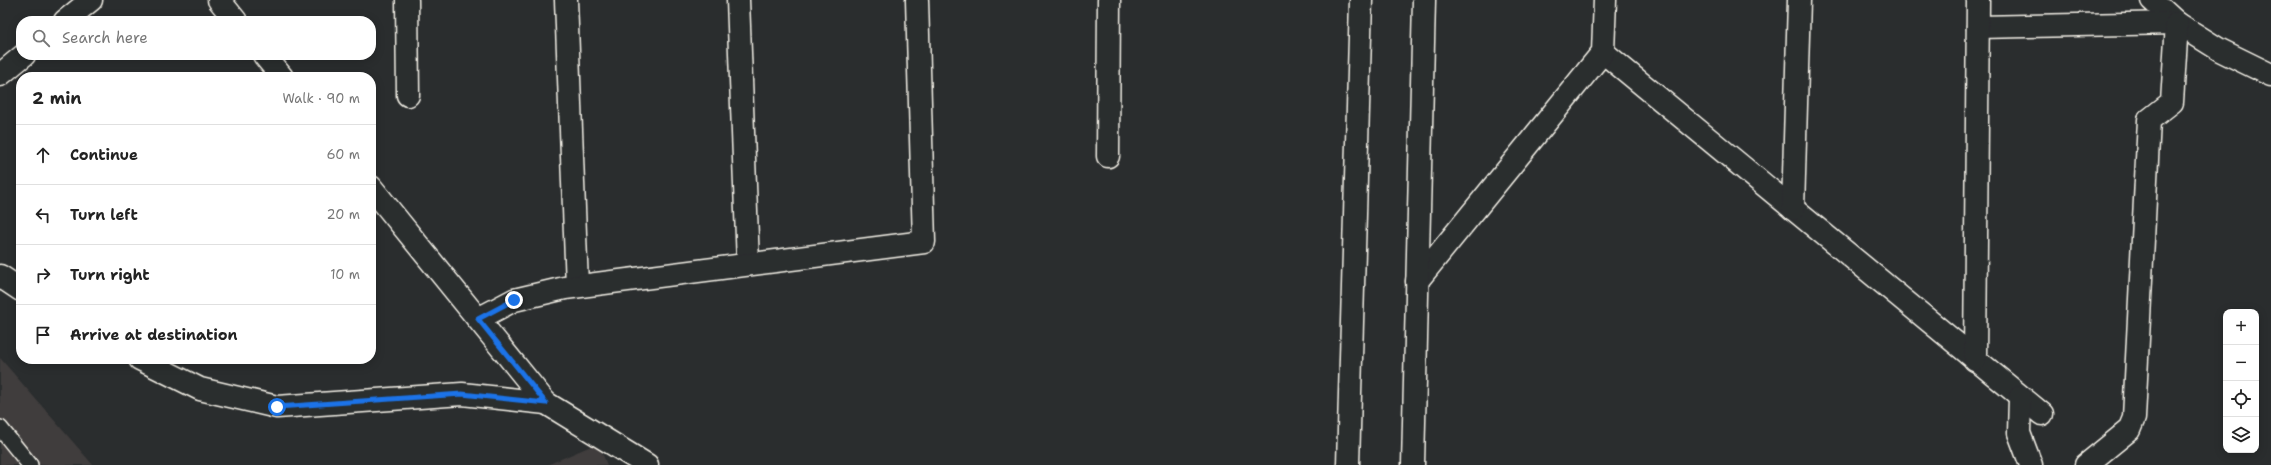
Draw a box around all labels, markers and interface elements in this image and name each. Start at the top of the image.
search box [16,16,376,60]
icon: search [30,27,52,49]
text: Search here [62,28,148,48]
text: 2 min [32,87,82,109]
text: Walk · 90 m [282,90,360,107]
icon: ahead [32,144,54,166]
text: Continue [70,145,138,165]
text: 60 m [327,146,360,163]
icon: left [32,204,54,226]
text: Turn left [70,205,138,225]
text: 20 m [327,206,360,223]
icon: right [32,264,54,286]
text: Turn right [70,265,150,285]
text: 10 m [330,266,360,283]
route end [505,291,523,309]
map controls [2223,309,2259,453]
button: + [2223,309,2259,345]
icon: arrive [32,324,54,346]
text: Arrive at destination [70,325,238,345]
button: − [2223,345,2259,381]
button: locate [2223,381,2259,417]
route start [268,398,286,416]
button: layers [2223,417,2259,453]

